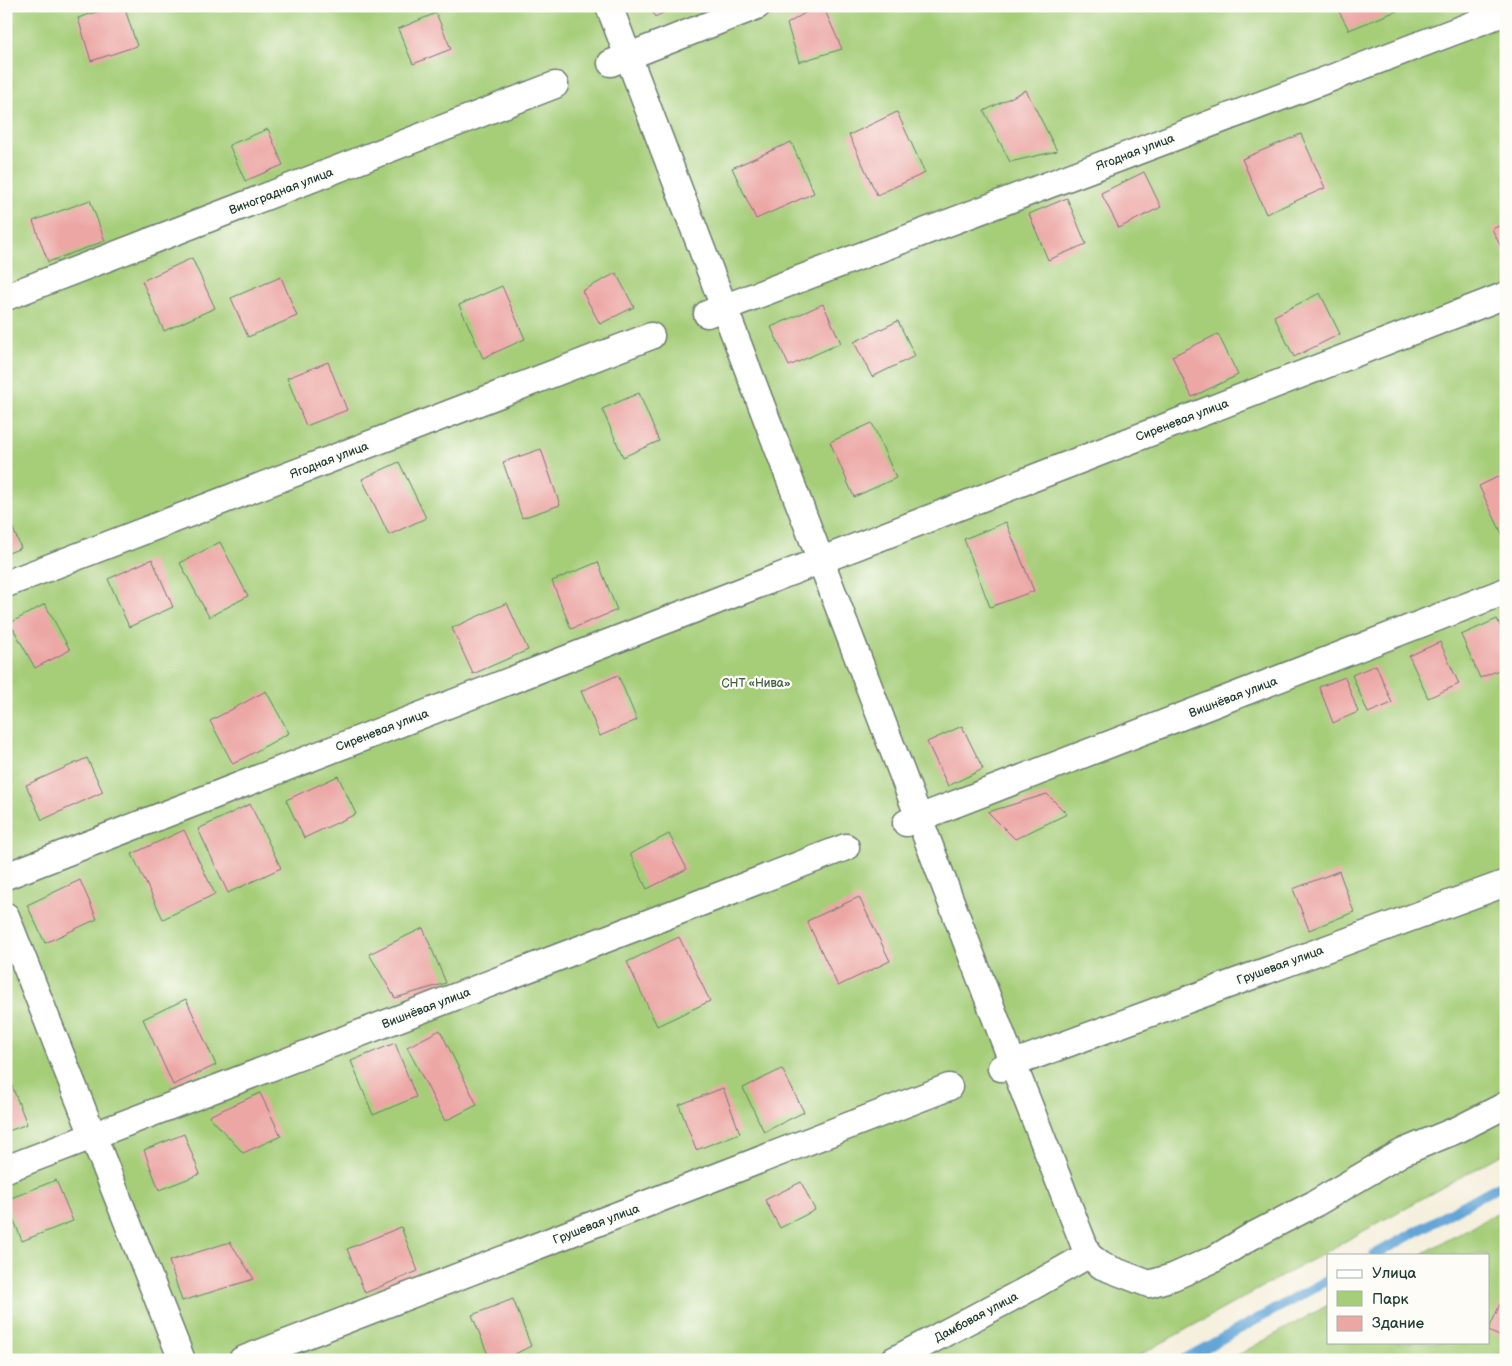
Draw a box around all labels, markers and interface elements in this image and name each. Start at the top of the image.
street label: Ягодная улица [1094,131,1177,174]
street label: Виноградная улица [227,165,335,218]
street label: Сиреневая улица [1134,396,1231,445]
street label: Ягодная улица [288,439,371,482]
street label: Вишнёвая улица [1187,674,1279,721]
park label: СНТ «Нива» [721,676,791,691]
street label: Сиреневая улица [334,706,431,755]
street label: Грушевая улица [1235,943,1326,988]
street label: Вишнёвая улица [380,985,472,1032]
street label: Грушевая улица [551,1201,642,1248]
legend [1327,1254,1490,1344]
text: Улица [1372,1264,1417,1283]
street label: Дамбовая улица [932,1289,1021,1346]
text: Парк [1372,1290,1409,1309]
text: Здание [1372,1314,1424,1333]

